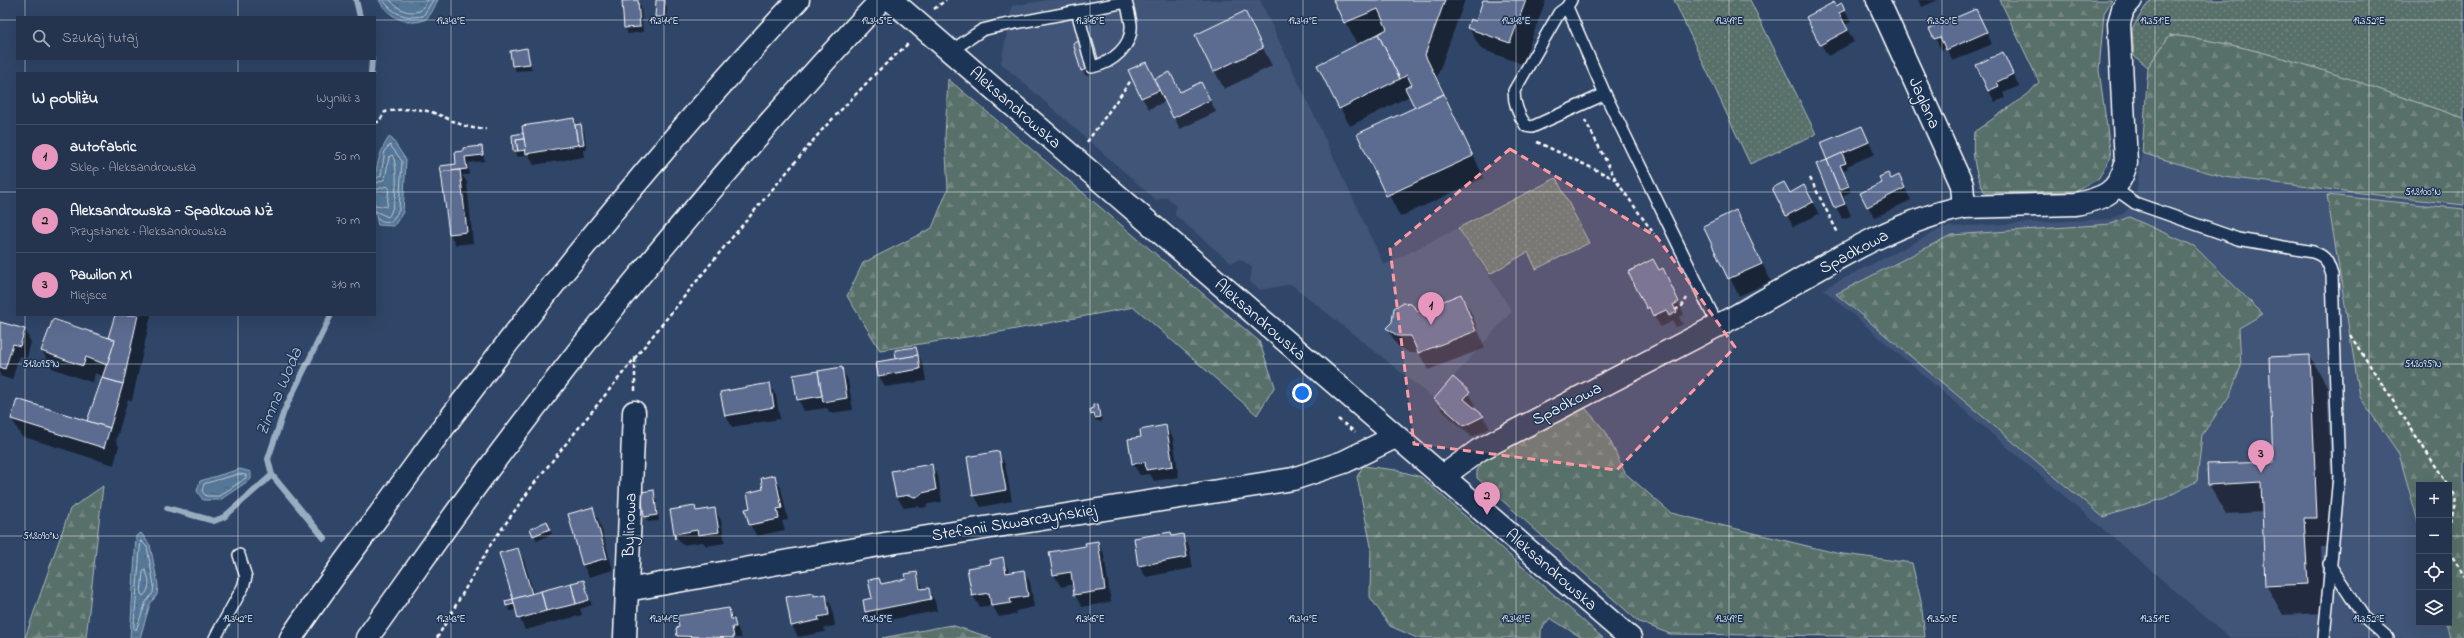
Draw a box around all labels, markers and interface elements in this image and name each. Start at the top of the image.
text: 19.343°E [436,14,466,29]
text: 19.344°E [649,14,679,29]
text: 19.345°E [862,14,892,29]
text: 19.346°E [1075,14,1105,29]
text: 19.347°E [1288,14,1318,29]
text: 19.348°E [1502,14,1530,29]
text: 19.349°E [1715,14,1743,29]
text: 19.350°E [1926,14,1958,29]
text: 19.351°E [2140,14,2170,29]
text: 19.352°E [2353,14,2385,29]
search box [16,16,376,60]
icon: search [30,27,52,49]
text: Szukaj tutaj [62,27,138,49]
street label: Aleksandrowska [964,61,1066,155]
street label: Jaglana [1900,73,1946,134]
text: W pobliżu [32,86,98,111]
text: Wyniki: 3 [316,89,360,108]
text: autofabric [70,136,136,158]
text: 1 [43,147,47,166]
text: 50 m [334,147,360,166]
text: Sklep · Aleksandrowska [70,158,196,177]
text: 51.8100°N [2405,185,2441,200]
text: Aleksandrowska - Spadkowa NŻ [70,200,273,222]
text: 2 [42,211,48,230]
text: 70 m [336,211,360,230]
text: Przystanek · Aleksandrowska [70,222,226,241]
street label: Spadkowa [1815,223,1893,281]
text: Pawilon XI [70,264,132,286]
street label: Aleksandrowska [1209,273,1311,367]
text: 3 [42,275,48,294]
text: 310 m [332,275,360,294]
text: Miejsce [70,286,107,305]
pin: 1 [1418,292,1444,325]
water label: Zimna Woda [250,344,310,440]
text: 51.8095°N [22,357,60,372]
text: 51.8095°N [2404,357,2442,372]
street label: Spadkowa [1528,376,1606,432]
your location [1292,383,1312,403]
pin: 3 [2248,440,2274,473]
pin: 2 [1474,482,1500,515]
map controls [2416,482,2452,626]
button: + [2416,482,2452,518]
street label: Bylinowa [616,492,645,559]
street label: Stefanii Skwarczyńskiej [930,498,1099,549]
button: − [2416,518,2452,554]
street label: Aleksandrowska [1500,523,1602,617]
text: 51.8090°N [23,529,59,544]
button: locate [2416,554,2452,590]
button: layers [2416,590,2452,626]
text: 19.342°E [223,612,253,627]
text: 19.343°E [436,612,466,627]
text: 19.344°E [649,612,679,627]
text: 19.345°E [862,612,892,627]
text: 19.346°E [1075,612,1105,627]
text: 19.347°E [1288,612,1318,627]
text: 19.348°E [1502,612,1530,627]
text: 19.349°E [1715,612,1743,627]
text: 19.350°E [1926,612,1958,627]
text: 19.351°E [2140,612,2170,627]
text: 19.352°E [2353,612,2385,627]

